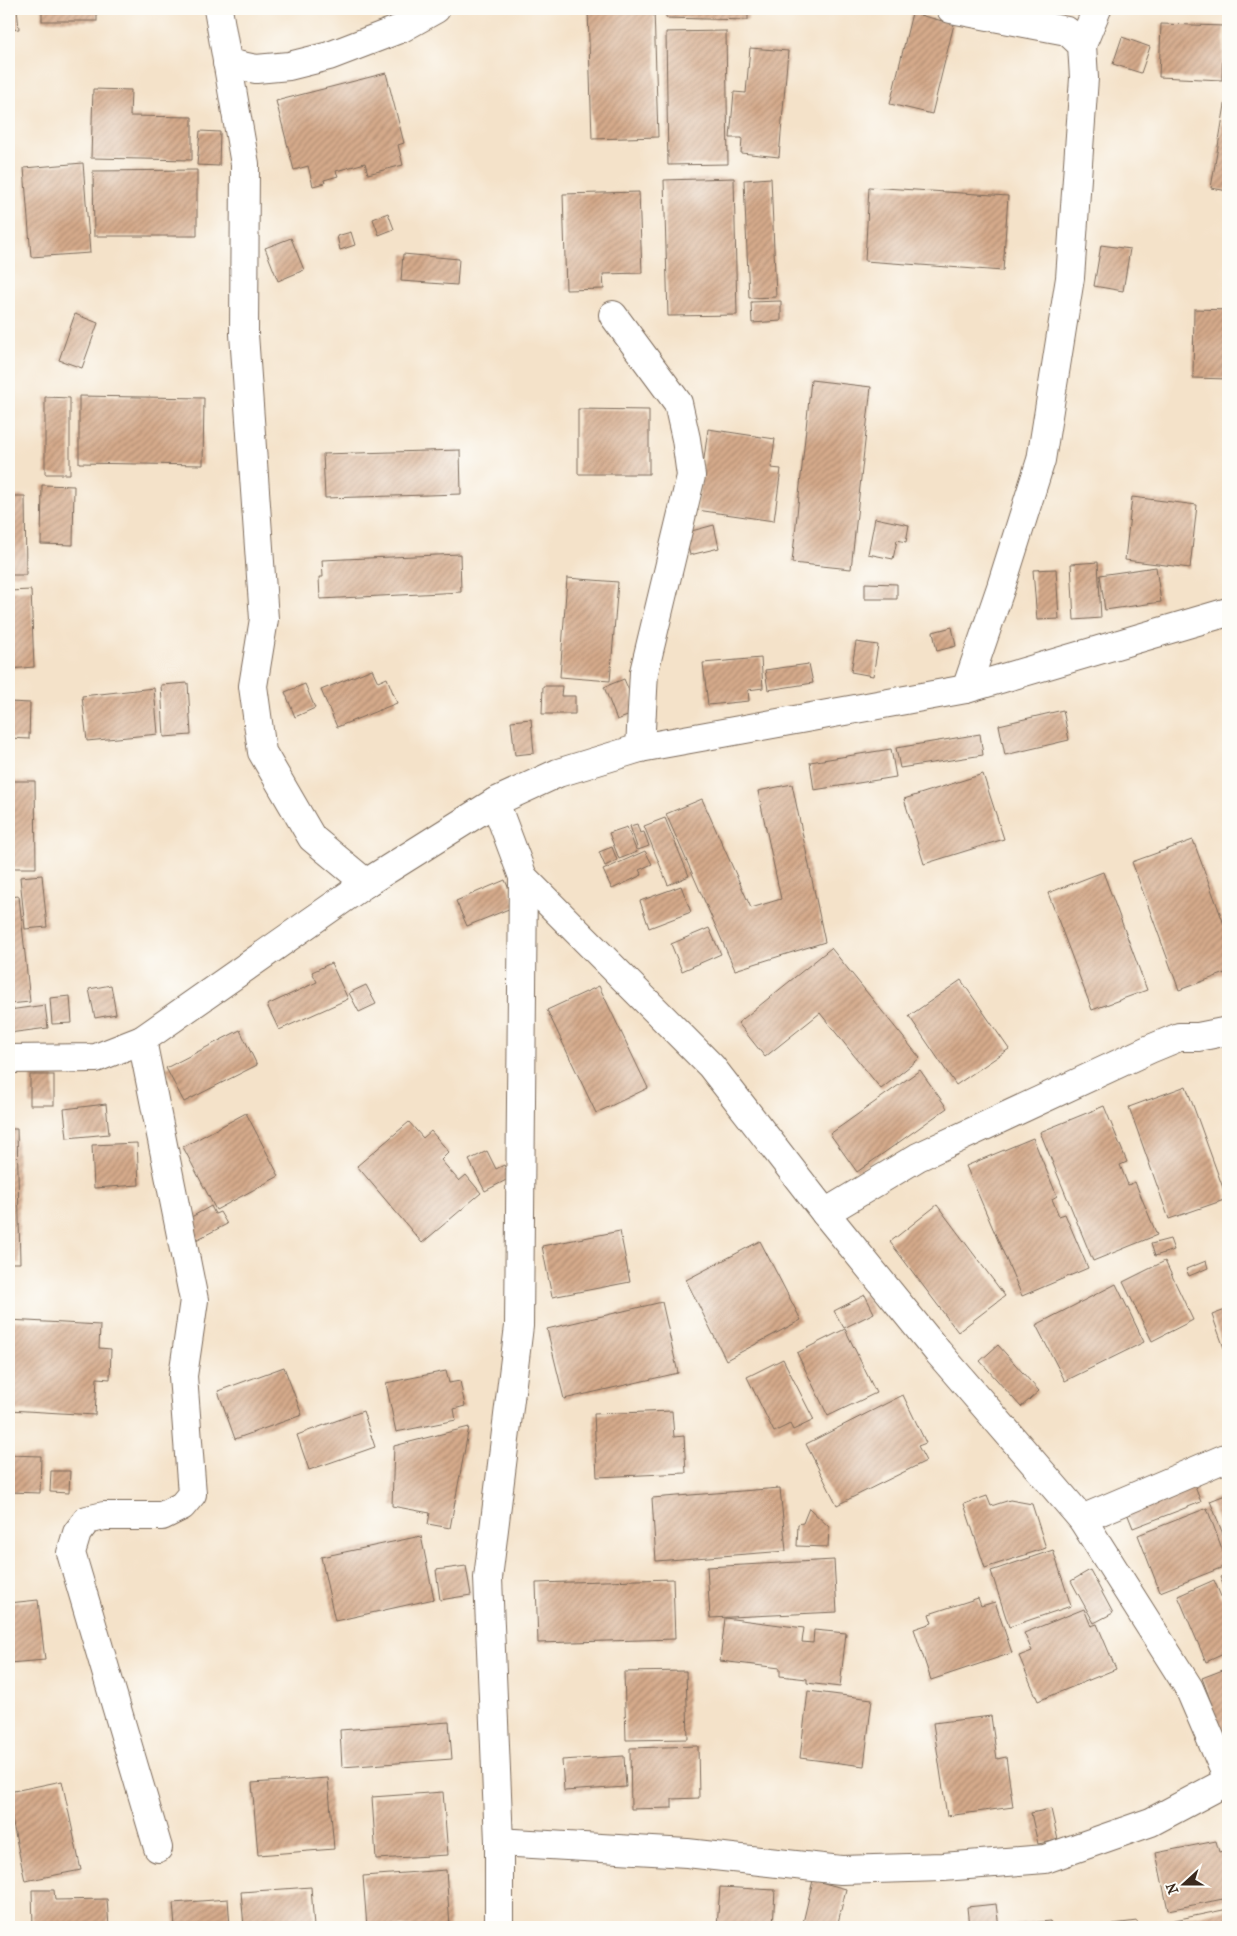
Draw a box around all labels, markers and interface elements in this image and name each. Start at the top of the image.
north arrow [1160,1858,1210,1908]
text: N [1162,1880,1182,1896]

